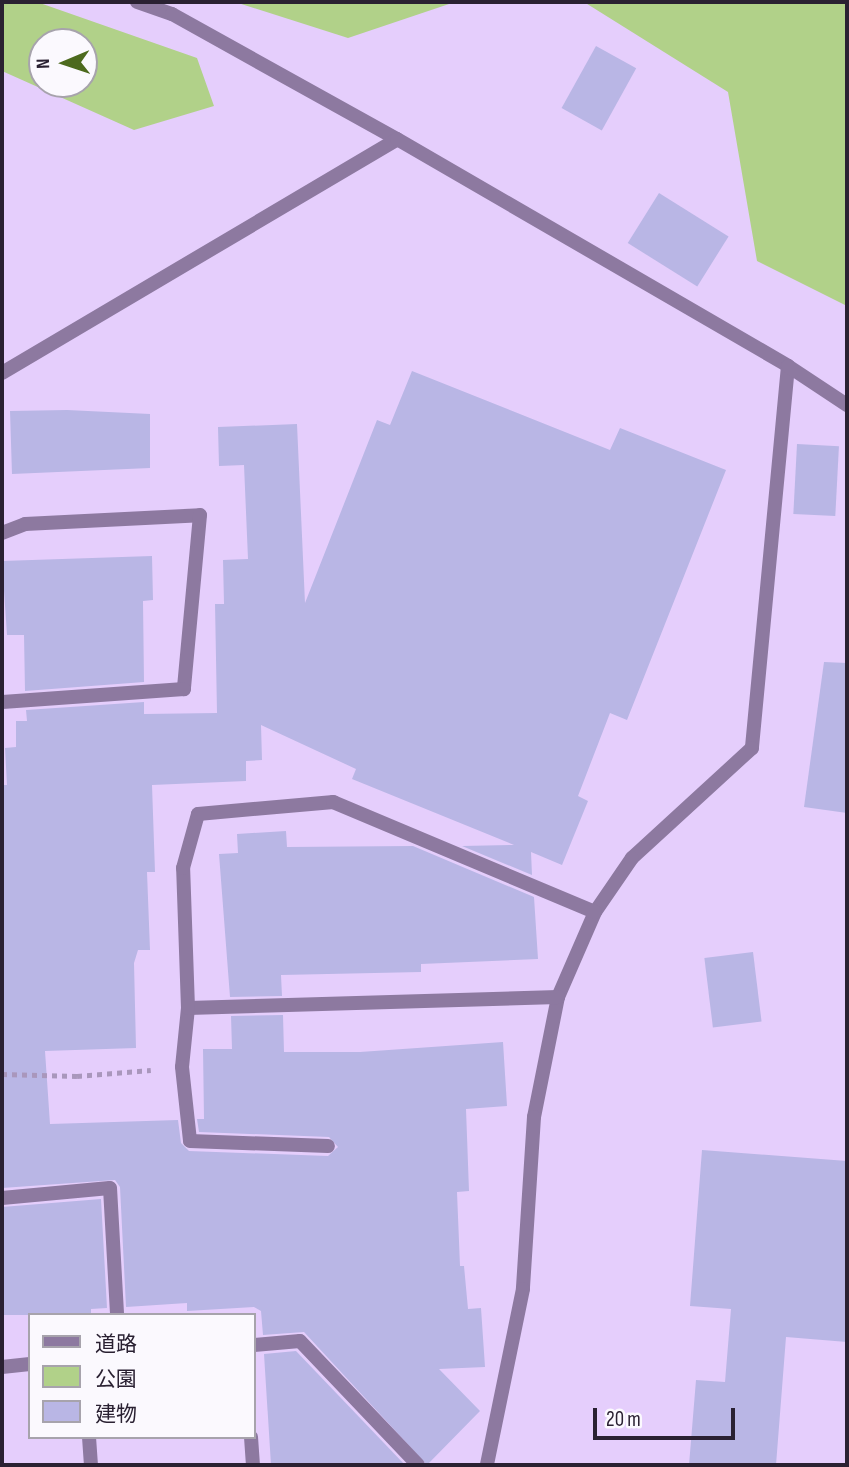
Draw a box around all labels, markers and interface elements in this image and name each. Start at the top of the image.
north arrow [28,28,98,98]
text: N [32,58,55,69]
legend [28,1313,256,1439]
text: 道路 [95,1332,137,1357]
text: 公園 [95,1367,137,1392]
scale bar [597,1394,739,1438]
text: 建物 [95,1402,137,1427]
text: 20 m [606,1407,641,1432]

